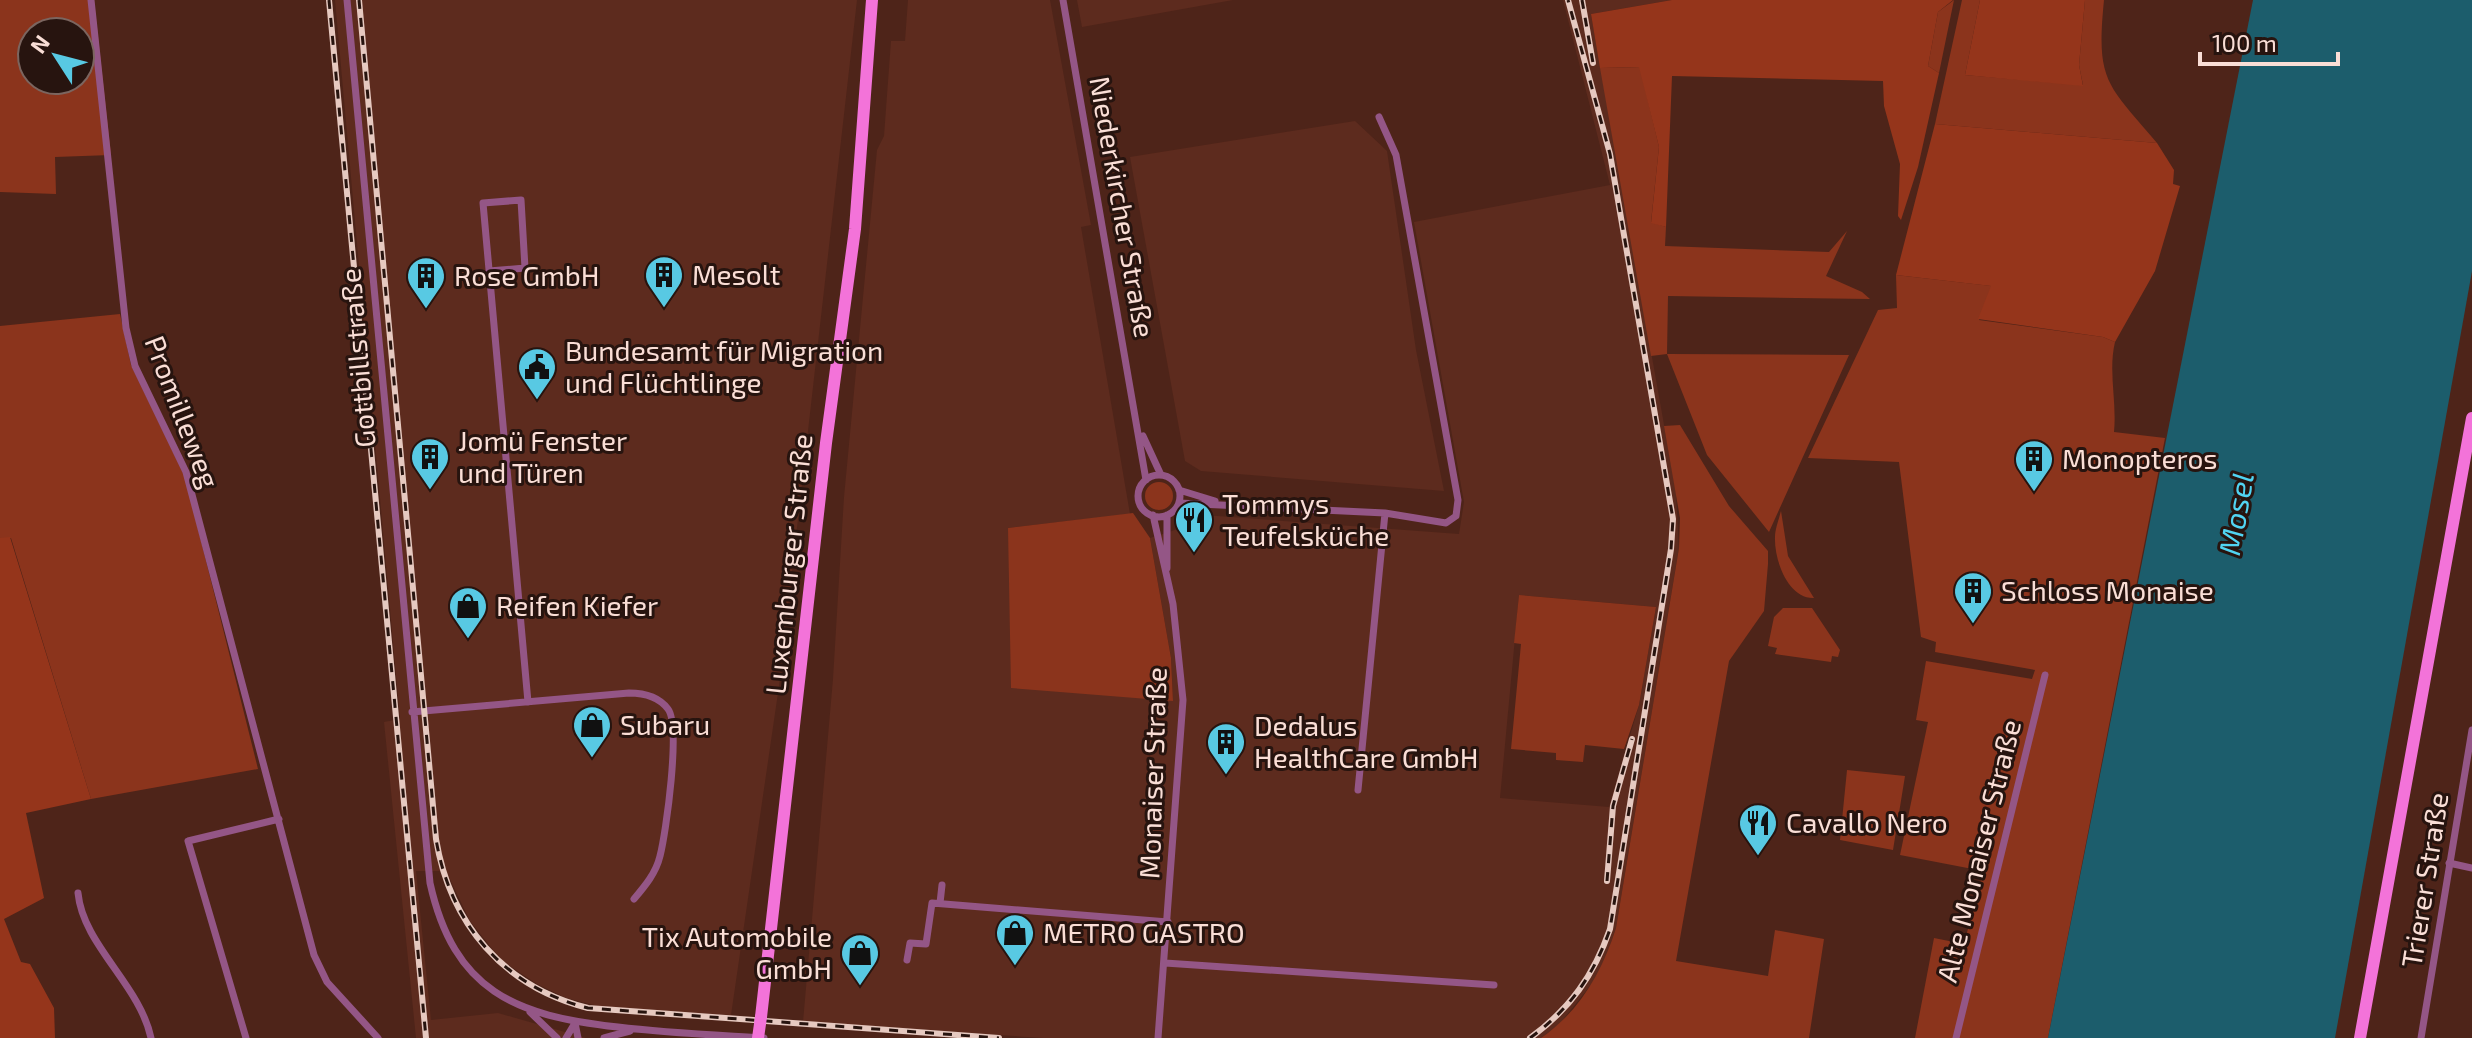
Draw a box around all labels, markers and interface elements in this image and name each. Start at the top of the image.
north arrow [16,16,96,96]
scale bar [2200,16,2338,66]
text: 100 m [2212,28,2277,57]
text: N [24,30,54,58]
street label: Niederkircher Straße [1083,74,1163,340]
building icon: Mesolt [643,254,685,309]
building icon: Rose GmbH [405,255,447,310]
place label: Mesolt [692,257,781,291]
place label: Rose GmbH [454,258,599,292]
street label: Gottbillstraße [332,267,382,449]
street label: Promilleweg [138,331,228,493]
place label: Bundesamt für Migration und Flüchtlinge [565,333,883,399]
public building icon: Bundesamt für Migration und Flüchtlinge [516,346,558,401]
place label: Jomü Fenster und Türen [458,423,627,489]
street label: Luxemburger Straße [757,432,819,696]
building icon: Jomü Fenster und Türen [409,436,451,491]
building icon: Monopteros [2013,438,2055,493]
place label: Monopteros [2062,441,2218,475]
water label: Mosel [2210,470,2260,558]
place label: Tommys Teufelsküche [1222,486,1389,552]
restaurant icon: Tommys Teufelsküche [1173,499,1215,554]
building icon: Schloss Monaise [1952,570,1994,625]
place label: Schloss Monaise [2001,573,2214,607]
shop icon: Reifen Kiefer [447,585,489,640]
place label: Reifen Kiefer [496,588,658,622]
street label: Monaiser Straße [1131,666,1173,879]
shop icon: Subaru [571,704,613,759]
place label: Subaru [620,707,710,741]
place label: Dedalus HealthCare GmbH [1254,708,1478,774]
street label: Alte Monaiser Straße [1929,716,2027,986]
building icon: Dedalus HealthCare GmbH [1205,721,1247,776]
street label: Trierer Straße [2393,790,2455,970]
restaurant icon: Cavallo Nero [1737,802,1779,857]
place label: Cavallo Nero [1786,805,1948,839]
shop icon: METRO GASTRO [994,912,1036,967]
place label: METRO GASTRO [1043,915,1245,949]
place label: Tix Automobile GmbH [642,919,832,985]
shop icon: Tix Automobile GmbH [839,932,881,987]

